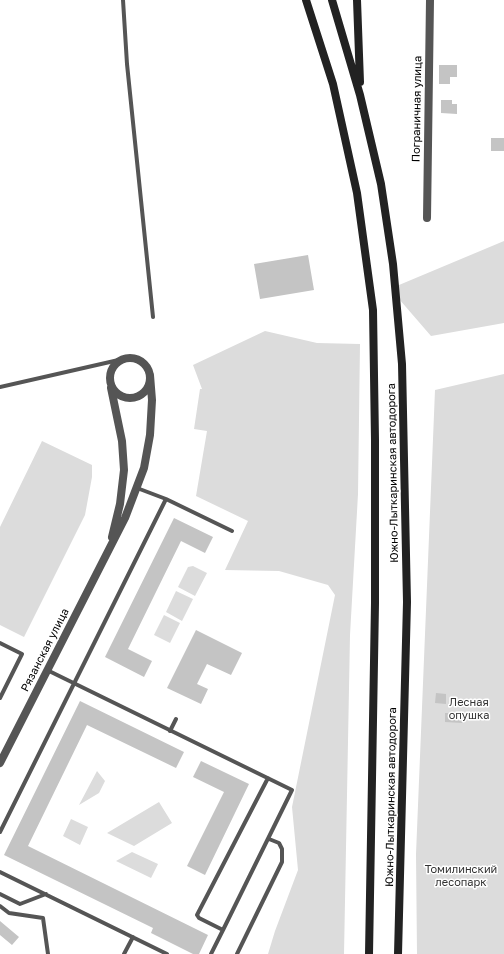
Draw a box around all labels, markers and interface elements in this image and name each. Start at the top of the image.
street label: Пограничная улица [409,56,425,162]
street label: Южно-Лыткаринская автодорога [385,383,401,563]
street label: Рязанская улица [18,606,72,694]
park label: Лесная опушка [449,696,489,722]
street label: Южно-Лыткаринская автодорога [383,707,399,887]
park label: Томилинский лесопарк [425,863,497,889]

